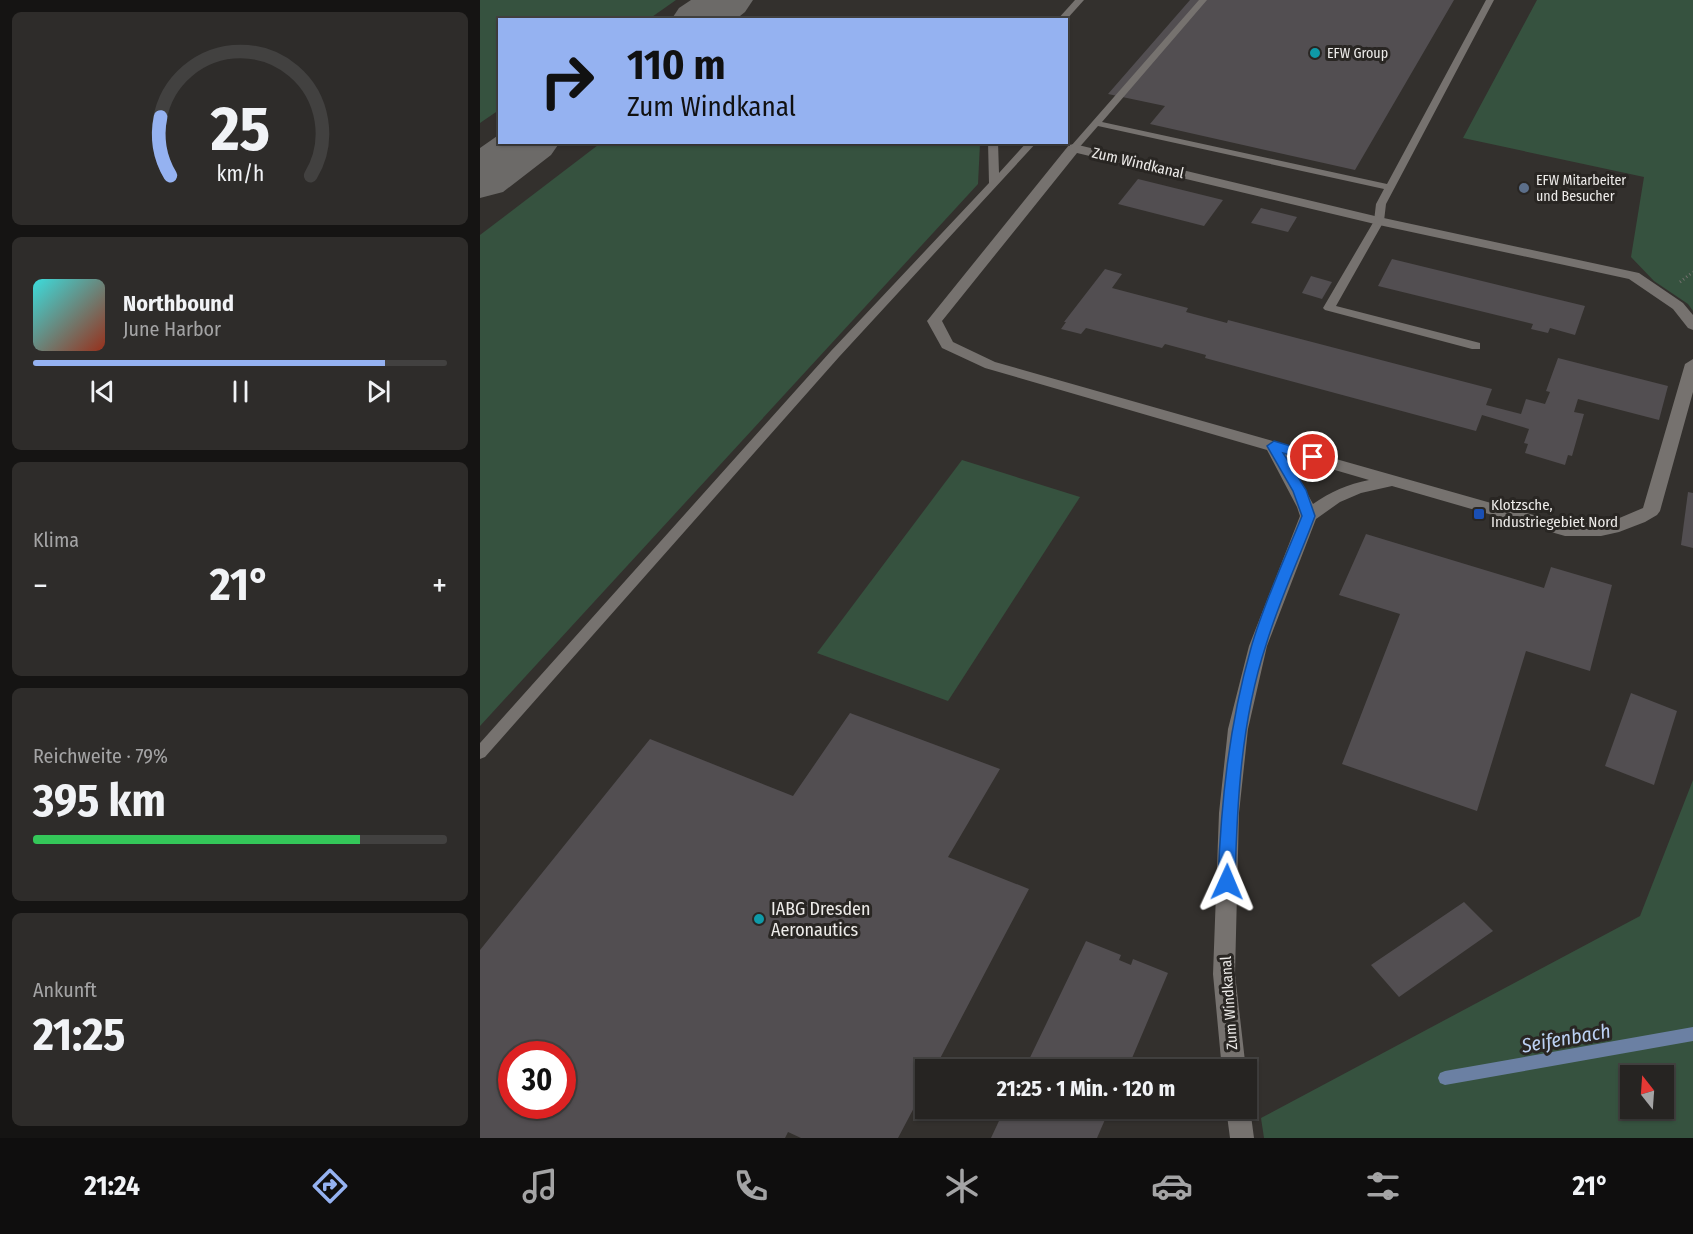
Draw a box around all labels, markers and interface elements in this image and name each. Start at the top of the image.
text: 110 m [627,40,726,90]
icon: right [528,42,606,120]
place label: EFW Group [1327,45,1388,62]
marker: EFW Group [1308,46,1322,60]
text: Zum Windkanal [627,91,796,123]
text: 25 [209,92,270,167]
street label: Zum Windkanal [1090,144,1186,182]
text: km/h [216,161,264,187]
place label: EFW Mitarbeiter und Besucher [1536,172,1626,205]
marker: EFW Mitarbeiter und Besucher [1517,181,1531,195]
text: Northbound [123,290,234,317]
text: June Harbor [123,317,221,341]
icon: previous [86,375,119,408]
icon: pause [224,375,257,408]
icon: next [362,375,395,408]
pin [1287,431,1338,482]
icon: arrive [1296,440,1329,473]
place label: Klotzsche, Industriegebiet Nord [1491,496,1618,531]
marker: Klotzsche, Industriegebiet Nord [1472,507,1486,521]
text: Klima [33,528,79,552]
text: 21° [210,558,270,612]
text: − [33,566,48,606]
text: + [432,566,447,606]
text: Reichweite · 79% [33,744,168,768]
text: 395 km [33,774,166,828]
position arrow [1195,850,1259,914]
place label: IABG Dresden Aeronautics [771,898,870,941]
marker: IABG Dresden Aeronautics [752,912,766,926]
street label: Zum Windkanal [1217,956,1241,1050]
text: Ankunft [33,978,97,1002]
text: 21:25 [33,1008,125,1062]
water label: Seifenbach [1519,1018,1612,1058]
speed limit sign: 30 [498,1041,576,1119]
north arrow [1620,1065,1674,1119]
map controls [1620,1065,1674,1119]
text: 21:25 · 1 Min. · 120 m [997,1075,1175,1102]
icon: directions [309,1165,351,1207]
icon: music [519,1165,561,1207]
icon: phone [730,1165,772,1207]
icon: climate [941,1165,983,1207]
icon: car [1151,1165,1193,1207]
icon: filters [1362,1165,1404,1207]
text: 21:24 [84,1170,140,1202]
text: 21° [1573,1170,1609,1202]

